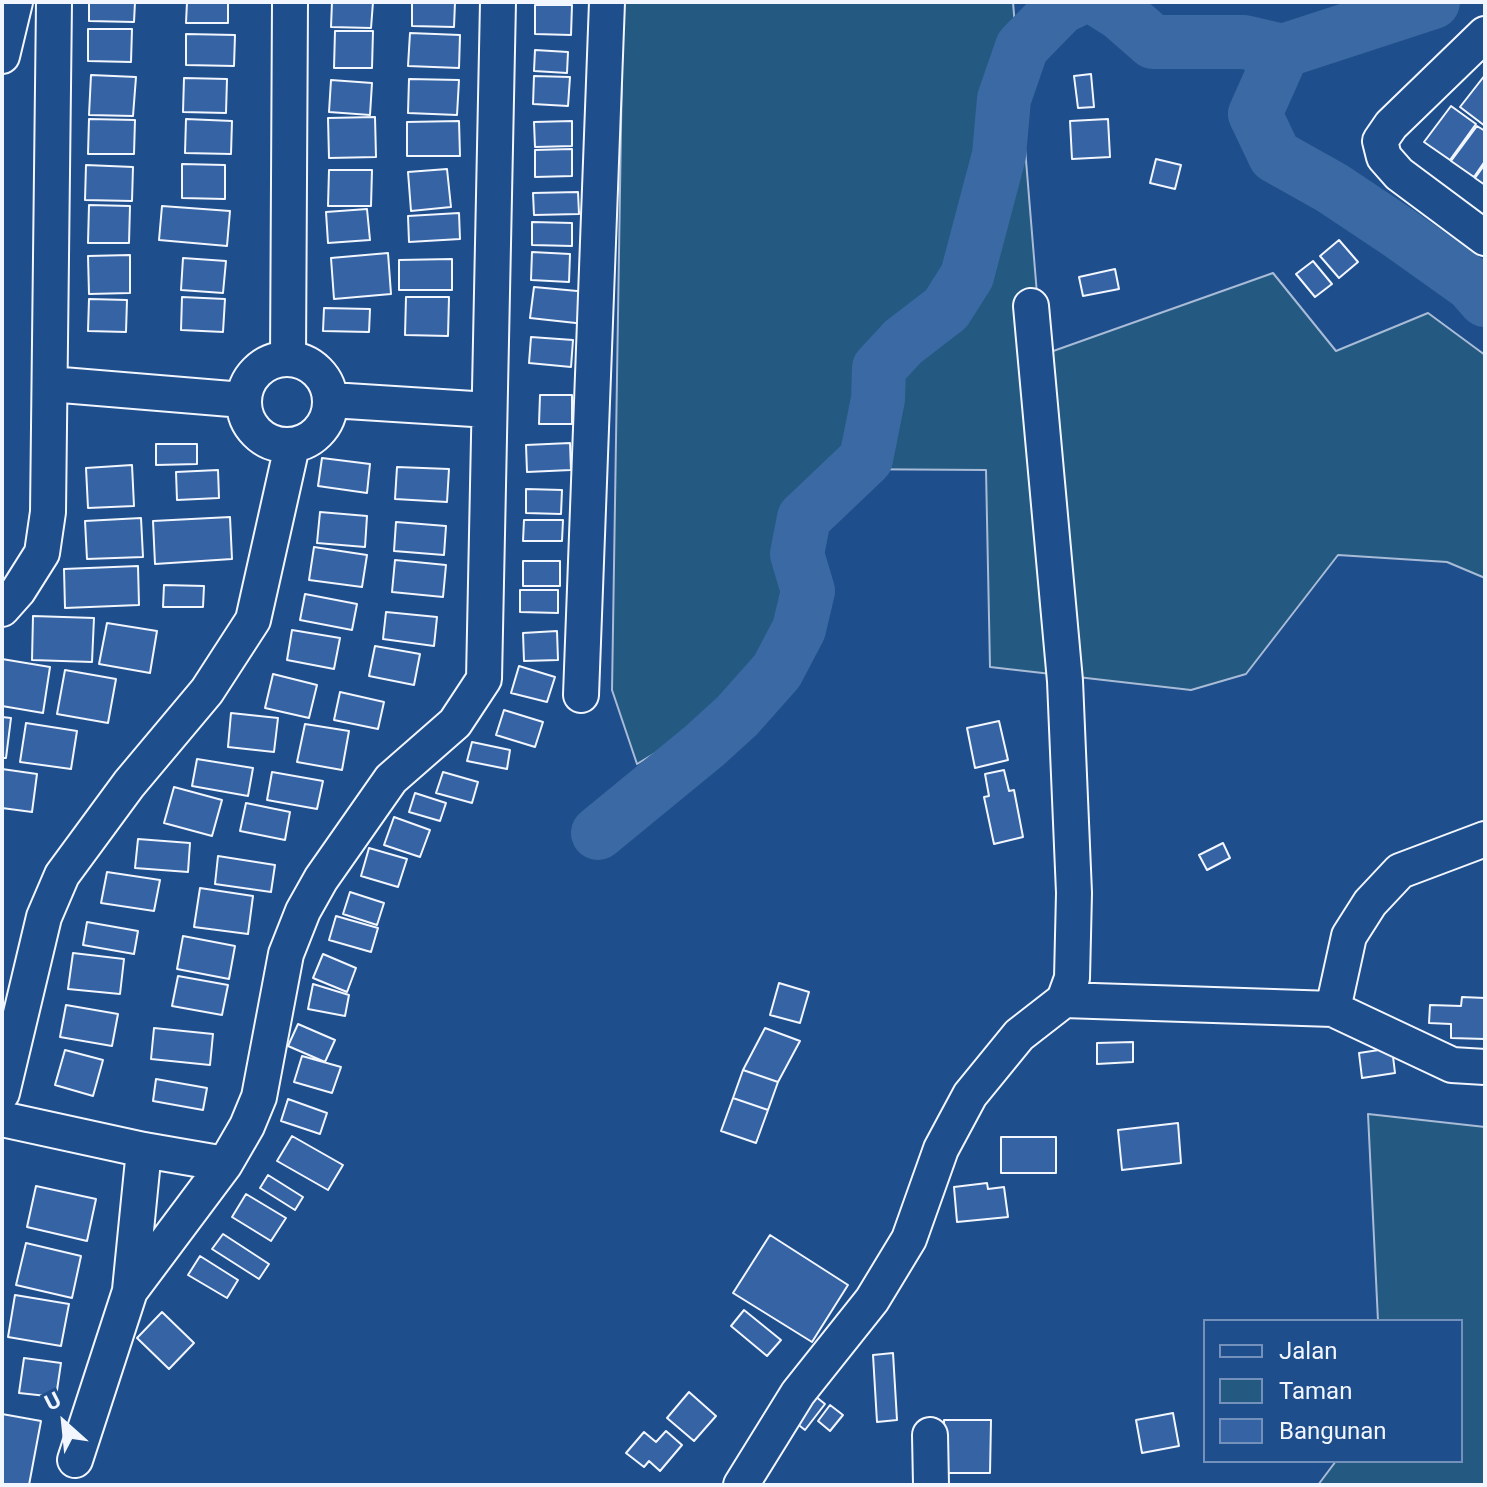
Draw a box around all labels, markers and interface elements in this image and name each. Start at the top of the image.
legend [1203,1319,1463,1463]
text: Jalan [1279,1337,1337,1365]
text: Taman [1279,1377,1352,1405]
north arrow [24,1383,104,1463]
text: U [41,1387,65,1416]
text: Bangunan [1279,1417,1387,1445]

